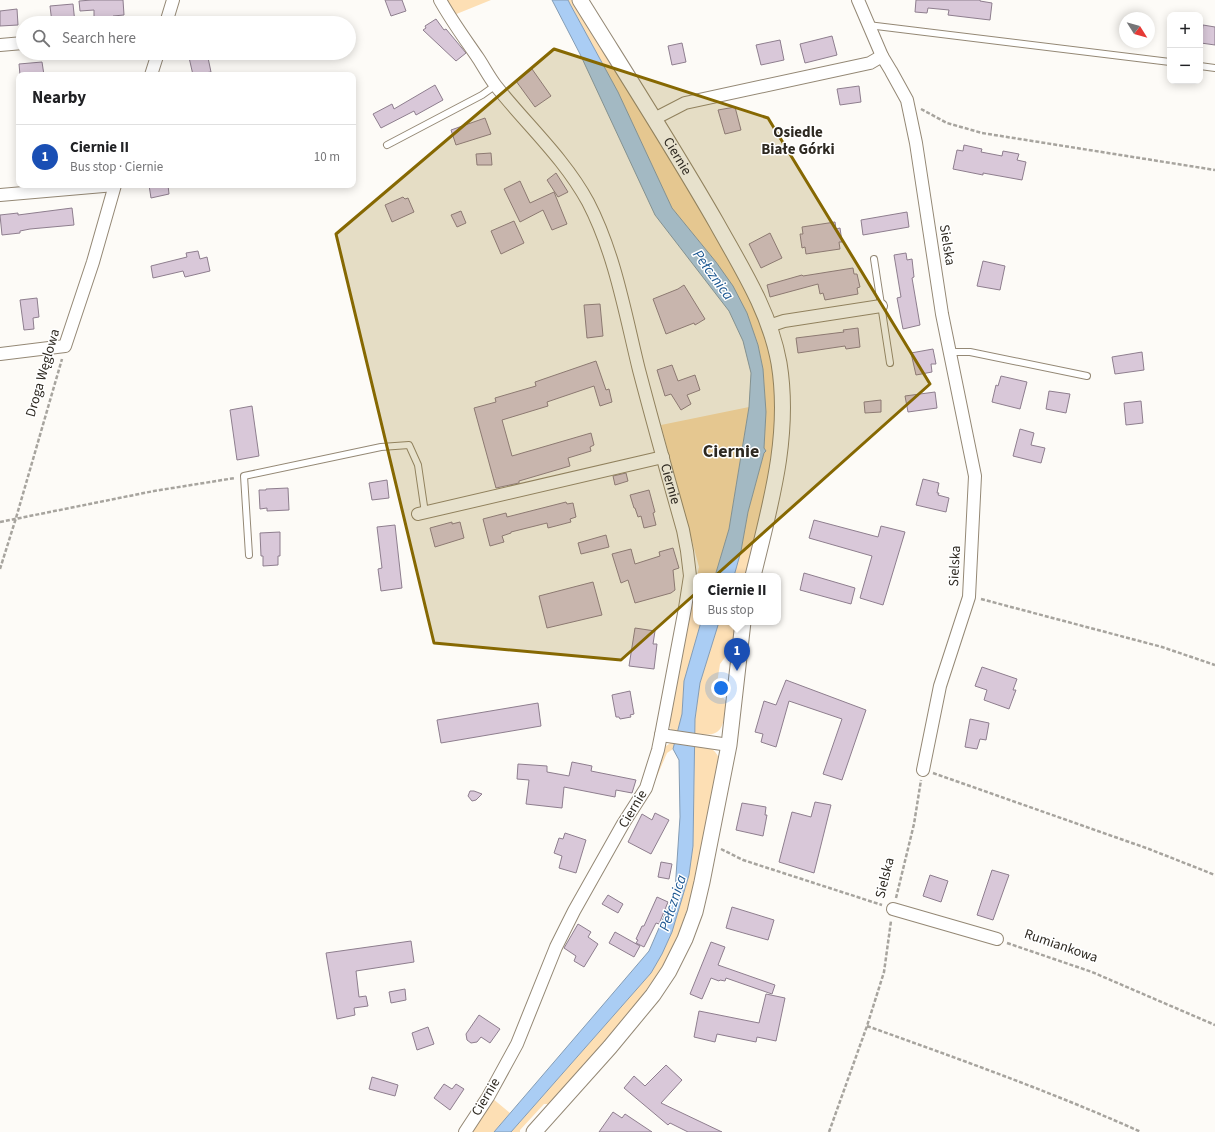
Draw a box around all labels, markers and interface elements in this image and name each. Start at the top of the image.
north arrow [1119,12,1155,48]
map controls [1167,12,1203,84]
button: + [1167,12,1203,48]
search box [16,16,356,60]
icon: search [30,27,52,49]
text: Search here [62,28,136,49]
button: − [1167,48,1203,84]
text: Nearby [32,86,86,110]
district label: Osiedle Białe Górki [761,122,835,160]
street label: Ciernie [658,133,696,179]
text: Ciernie II [70,137,129,158]
text: 1 [42,148,48,166]
text: 10 m [314,148,340,166]
text: Bus stop · Ciernie [70,158,163,176]
street label: Sielska [934,223,960,267]
water label: Pełcznica [687,245,739,305]
street label: Droga Węglowa [21,327,65,419]
district label: Ciernie [703,439,759,464]
street label: Ciernie [655,461,685,507]
street label: Sielska [944,545,966,587]
popup [693,573,781,625]
text: Ciernie II [707,580,767,601]
text: Bus stop [707,601,754,619]
pin: 1 [724,638,750,671]
your location [711,678,731,698]
street label: Ciernie [614,786,652,832]
street label: Sielska [870,856,900,900]
water label: Pełcznica [654,872,692,934]
street label: Rumiankowa [1022,924,1100,968]
street label: Ciernie [467,1074,505,1120]

